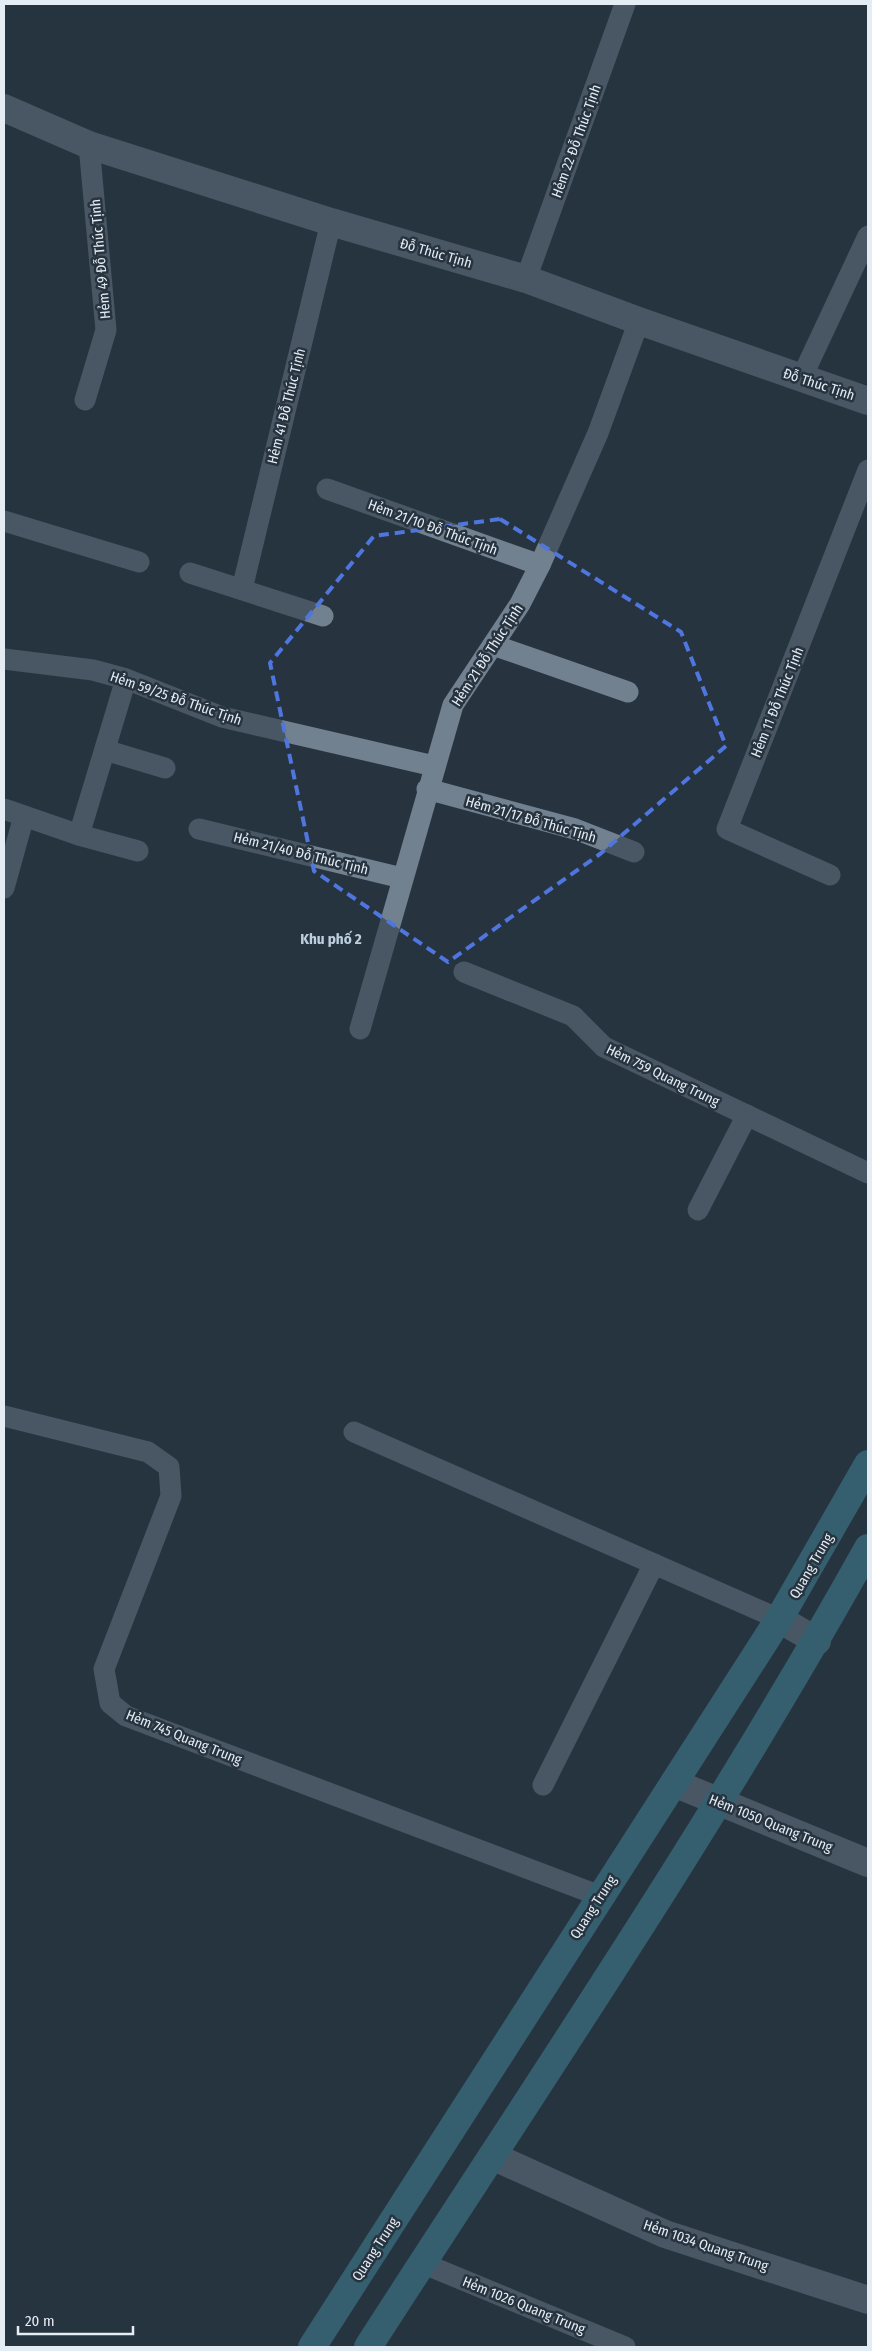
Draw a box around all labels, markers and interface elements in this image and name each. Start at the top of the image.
street label: Hẻm 22 Đỗ Thúc Tịnh [548,82,605,200]
street label: Hẻm 49 Đỗ Thúc Tịnh [87,198,114,320]
street label: Đỗ Thúc Tịnh [398,235,474,272]
street label: Hẻm 41 Đỗ Thúc Tịnh [264,347,309,466]
street label: Đỗ Thúc Tịnh [781,365,857,404]
street label: Hẻm 21/10 Đỗ Thúc Tịnh [366,496,500,559]
street label: Hẻm 21 Đỗ Thúc Tịnh [448,601,527,709]
street label: Hẻm 11 Đỗ Thúc Tịnh [748,644,807,760]
street label: Hẻm 59/25 Đỗ Thúc Tịnh [108,668,244,729]
street label: Hẻm 21/17 Đỗ Thúc Tịnh [464,793,598,846]
street label: Hẻm 21/40 Đỗ Thúc Tịnh [232,829,370,878]
district label: Khu phố 2 [300,930,362,948]
street label: Hẻm 759 Quang Trung [603,1041,722,1110]
street label: Quang Trung [786,1530,837,1602]
street label: Hẻm 745 Quang Trung [123,1706,245,1769]
street label: Hẻm 1050 Quang Trung [707,1791,835,1856]
street label: Quang Trung [567,1872,621,1942]
street label: Quang Trung [349,2214,403,2284]
street label: Hẻm 1034 Quang Trung [641,2216,771,2275]
street label: Hẻm 1026 Quang Trung [460,2273,588,2338]
scale bar [18,2304,132,2336]
text: 20 m [25,2312,55,2330]

